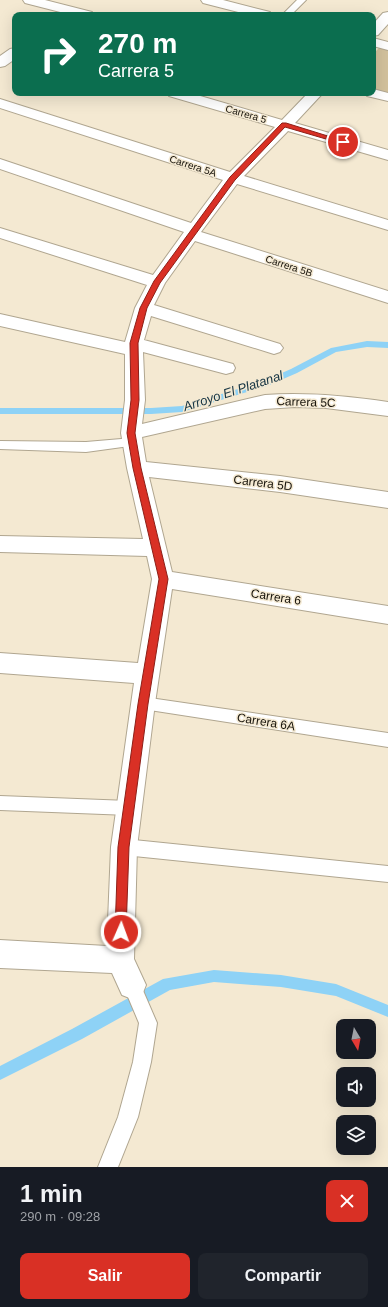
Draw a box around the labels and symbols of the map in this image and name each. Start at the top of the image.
street label: Carrera 5 [224,103,268,125]
pin [326,125,360,159]
street label: Carrera 5A [168,153,218,179]
street label: Carrera 5B [264,253,314,279]
water label: Arroyo El Platanal [180,367,286,415]
street label: Carrera 5C [276,394,336,410]
street label: Carrera 5D [233,472,294,494]
street label: Carrera 6 [250,586,302,608]
street label: Carrera 6A [236,710,296,734]
position arrow [100,911,142,953]
north arrow [336,1019,376,1059]

